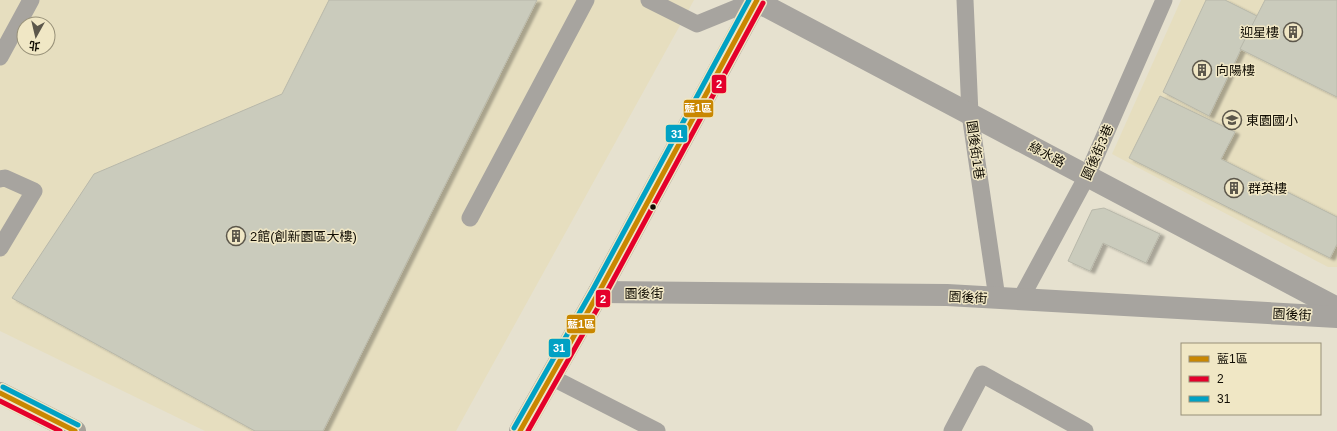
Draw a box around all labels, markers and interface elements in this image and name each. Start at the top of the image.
north arrow [16,16,56,56]
building icon: 迎星樓 [1282,21,1304,43]
place label: 迎星樓 [1240,25,1279,40]
text: 北 [28,39,41,53]
building icon: 向陽樓 [1191,59,1213,81]
place label: 向陽樓 [1216,63,1255,78]
line badge: 2 [711,74,727,94]
text: 2 [716,78,722,90]
line badge: 藍1區 [683,99,714,118]
text: 藍1區 [684,102,712,114]
school or university icon: 東園國小 [1221,109,1243,131]
place label: 東園國小 [1246,113,1298,128]
street label: 園後街1巷 [964,120,987,180]
street label: 園後街3巷 [1079,122,1116,182]
line badge: 31 [665,124,688,143]
text: 31 [671,128,683,140]
street label: 綠水路 [1026,139,1068,170]
building icon: 群英樓 [1223,177,1245,199]
place label: 群英樓 [1248,181,1287,196]
unlabelled marker [648,202,658,212]
building icon: 2館(創新園區大樓) [225,225,247,247]
place label: 2館(創新園區大樓) [250,229,357,244]
street label: 園後街 [624,286,664,301]
line badge: 2 [595,289,611,308]
street label: 園後街 [948,289,988,306]
text: 2 [600,293,606,305]
street label: 園後街 [1272,306,1312,323]
line badge: 藍1區 [566,314,596,334]
text: 藍1區 [567,318,595,330]
line badge: 31 [548,338,571,358]
text: 31 [553,342,565,354]
legend [1181,343,1321,415]
text: 藍1區 [1217,352,1248,366]
text: 2 [1217,372,1224,386]
text: 31 [1217,392,1231,406]

